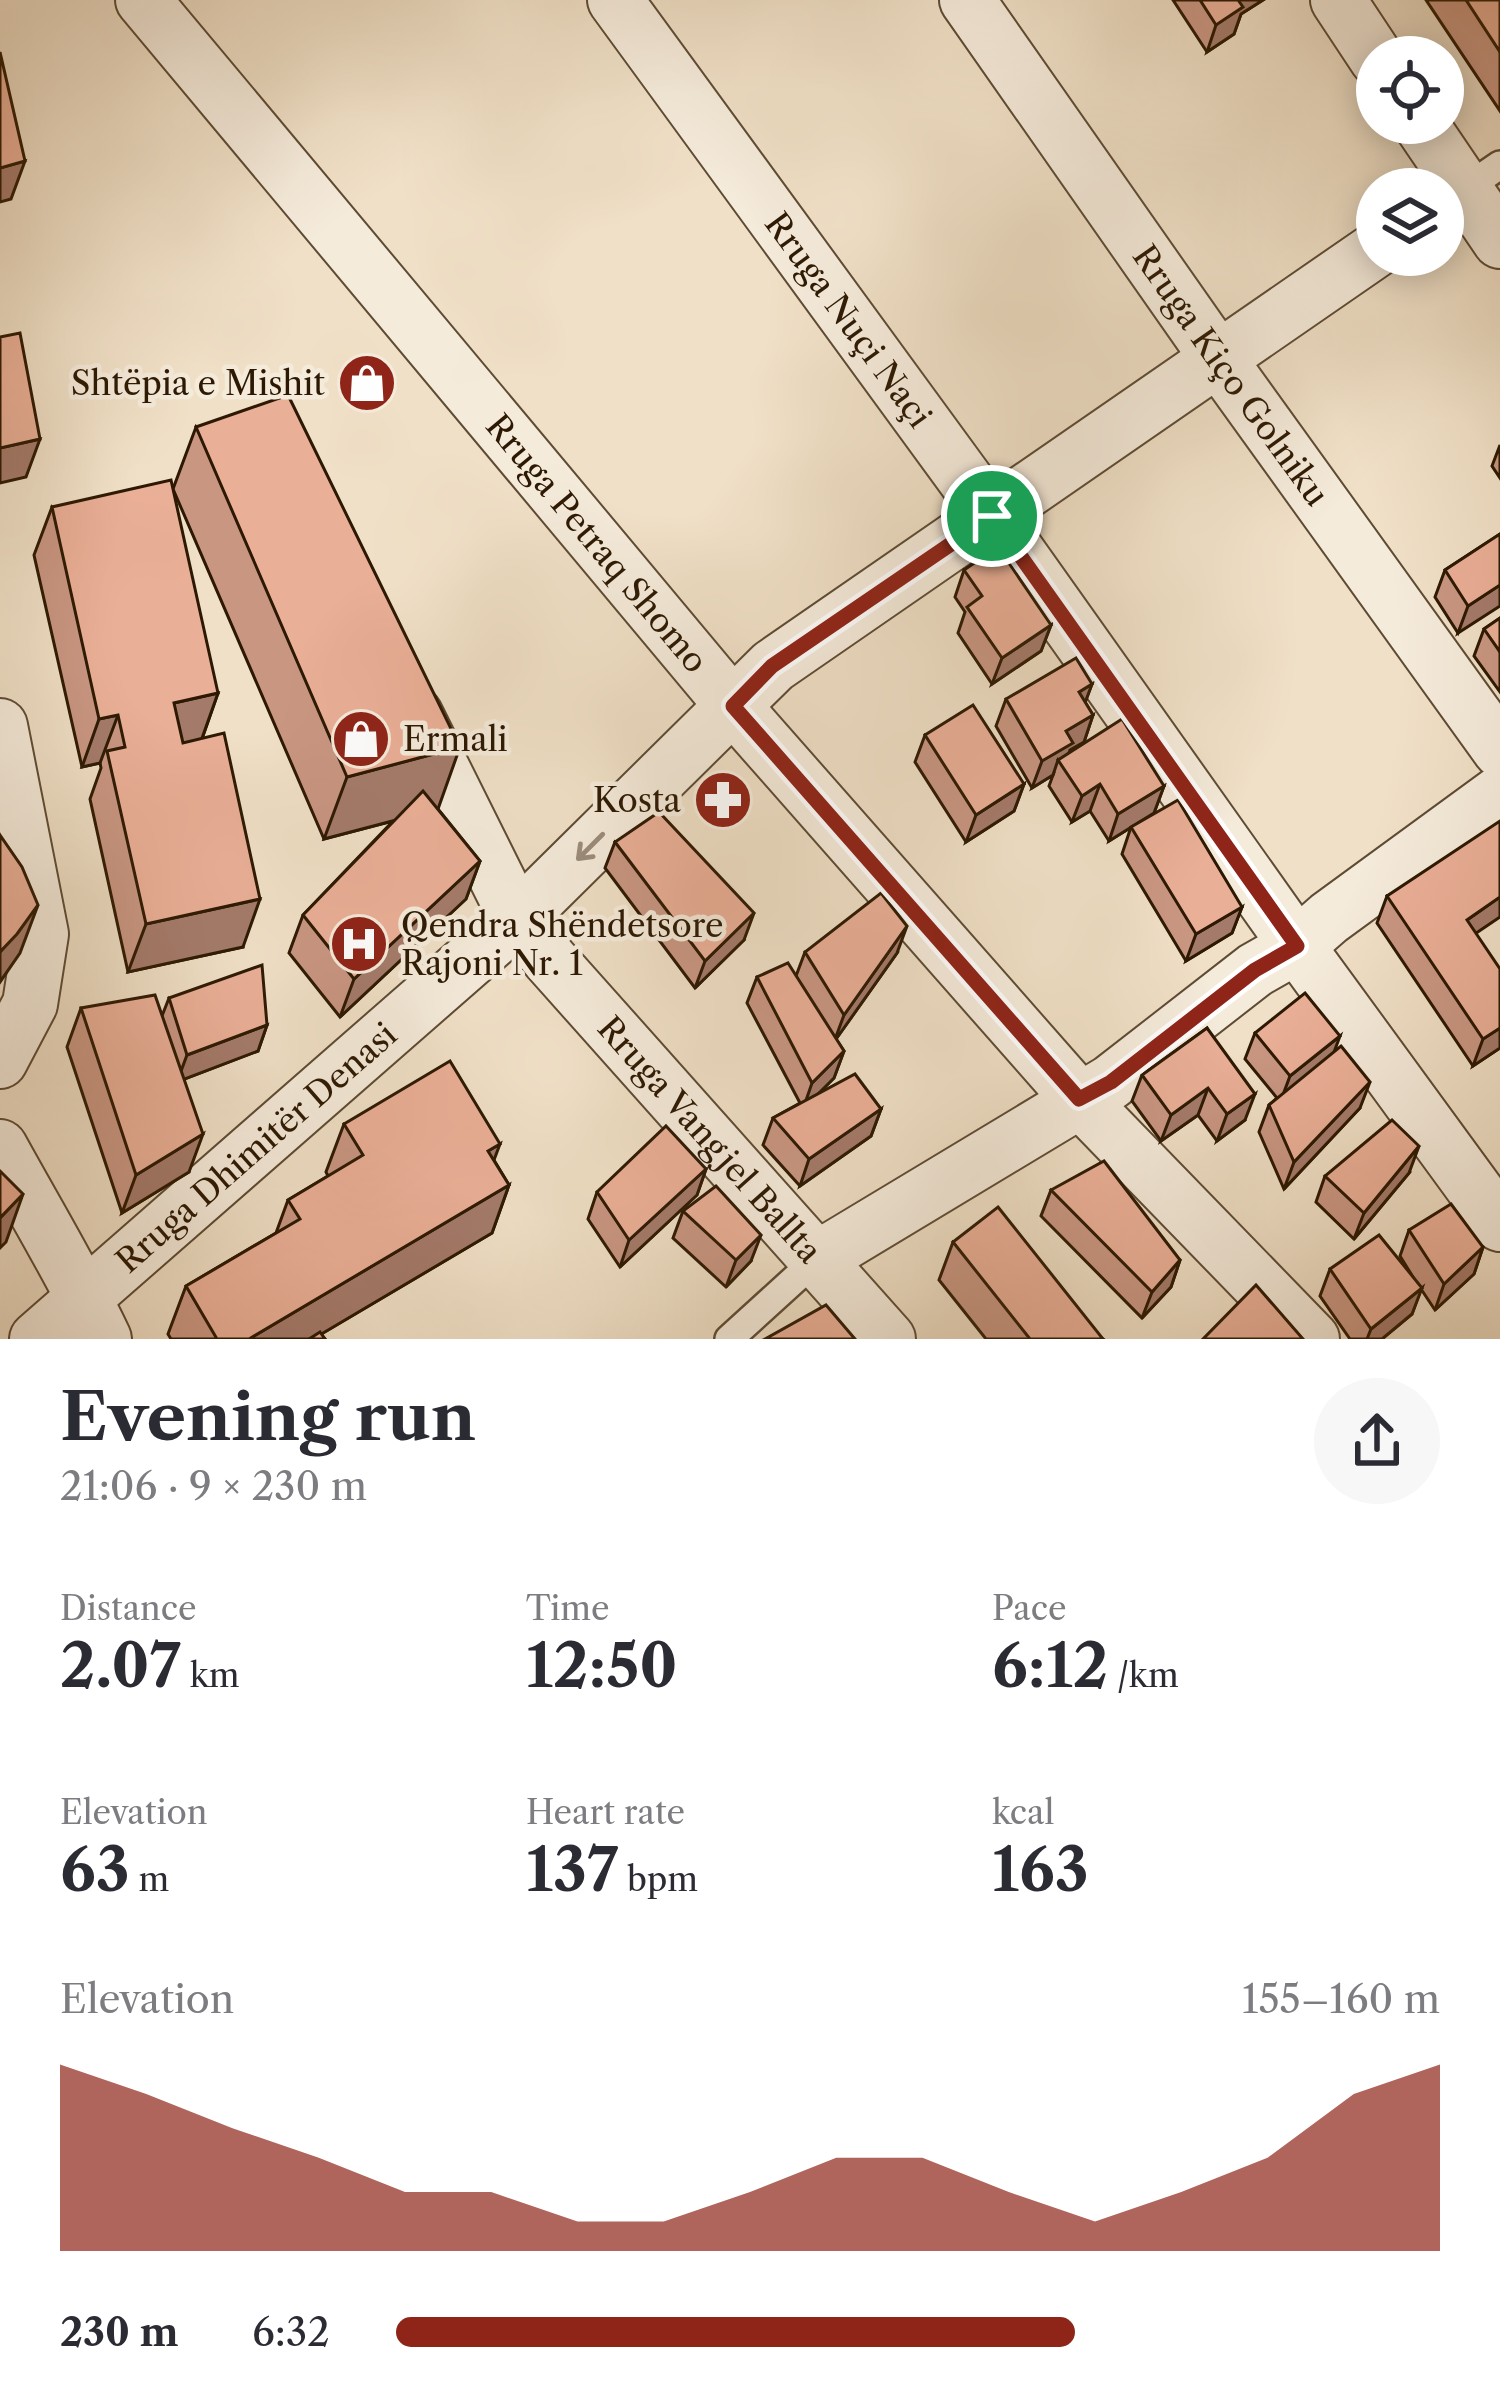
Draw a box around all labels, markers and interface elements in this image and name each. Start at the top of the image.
map controls [1356,36,1464,276]
button: locate [1356,36,1464,144]
button: layers [1356,168,1464,276]
street label: Rruga Nuçi Naçi [756,204,941,435]
street label: Rruga Kiço Golniku [1124,237,1338,514]
shop icon: Shtëpia e Mishit [336,352,398,414]
place label: Shtëpia e Mishit [71,363,325,404]
street label: Rruga Petraq Shomo [477,406,717,681]
pin [941,465,1043,567]
icon: arrive [959,483,1025,549]
shop icon: Ermali [330,708,392,770]
place label: Ermali [403,719,508,760]
pharmacy icon: Kosta [692,769,754,831]
place label: Kosta [593,780,682,821]
one-way arrow [576,832,605,861]
place label: Qendra Shëndetsore Rajoni Nr. 1 [401,905,724,984]
hospital icon: Qendra Shëndetsore Rajoni Nr. 1 [328,913,390,975]
street label: Rruga Vangjel Ballta [589,1008,831,1272]
street label: Rruga Dhimitër Denasi [107,1014,405,1281]
text: Evening run [60,1376,476,1457]
button: share [1314,1378,1440,1504]
text: 21:06 · 9 × 230 m [60,1462,367,1510]
text: Distance [60,1588,197,1629]
text: Time [526,1588,609,1629]
text: Pace [992,1588,1067,1629]
text: 2.07 [60,1629,181,1703]
text: 12:50 [526,1629,678,1703]
text: 6:12 [992,1629,1108,1703]
text: km [181,1655,239,1696]
text: /km [1108,1655,1179,1696]
text: Elevation [60,1792,207,1833]
text: Heart rate [526,1792,685,1833]
text: kcal [992,1792,1054,1833]
text: 63 [60,1833,130,1907]
text: 137 [526,1833,618,1907]
text: 163 [992,1833,1089,1907]
text: m [130,1859,169,1900]
text: bpm [618,1859,698,1900]
text: Elevation [60,1975,234,2023]
text: 155–160 m [1242,1975,1440,2023]
text: 230 m [60,2308,179,2356]
text: 6:32 [252,2308,330,2356]

